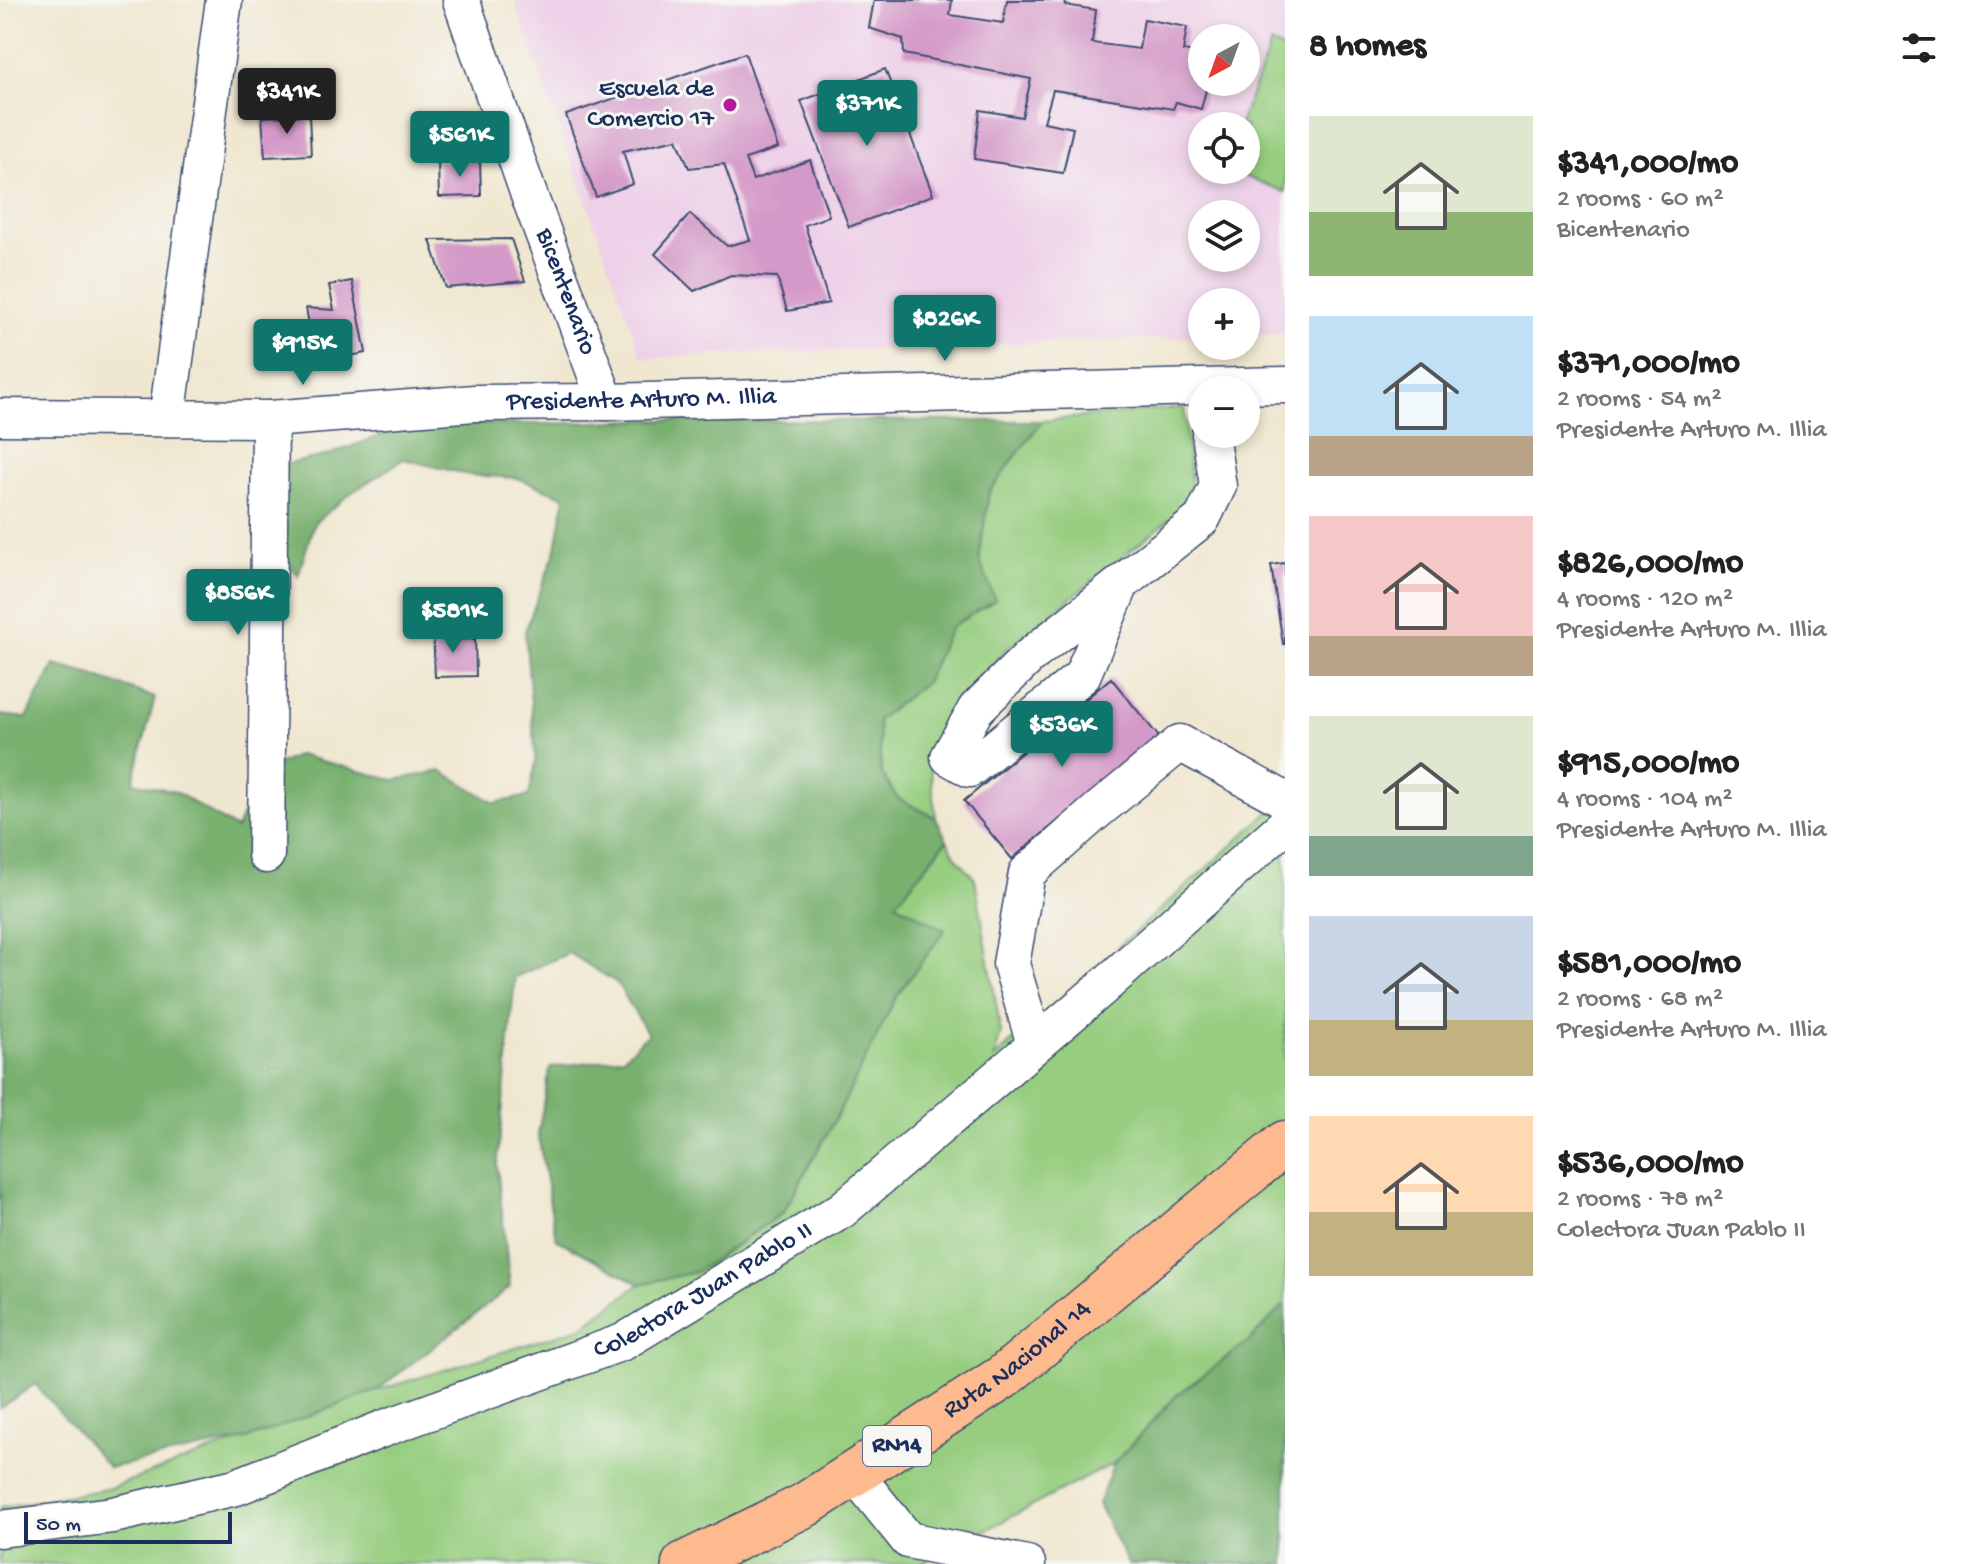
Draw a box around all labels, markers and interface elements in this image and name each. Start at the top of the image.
north arrow [1188,24,1260,96]
map controls [1188,24,1260,448]
icon: filters [1897,26,1941,70]
text: 8 homes [1309,28,1426,68]
pin: $341K [231,68,343,136]
place label: Escuela de Comercio 17 [587,75,715,136]
text: $341K [256,78,318,109]
pin: $371K [811,80,923,148]
text: $371K [835,90,899,121]
marker: Escuela de Comercio 17 [721,96,739,114]
pin: $561K [404,111,516,179]
button: locate [1188,112,1260,184]
text: $561K [428,121,492,152]
text: $341,000/mo [1557,145,1738,185]
icon: home [1373,148,1469,244]
text: 2 rooms · 60 m² [1557,185,1723,216]
button: layers [1188,200,1260,272]
text: Bicentenario [1557,216,1690,247]
street label: Bicentenario [527,223,603,360]
button: + [1188,288,1260,360]
pin: $826K [889,295,1001,363]
text: $826K [912,305,978,336]
pin: $915K [247,319,359,387]
text: $915K [271,329,335,360]
text: $371,000/mo [1557,345,1740,385]
icon: home [1373,348,1469,444]
button: − [1188,376,1260,448]
street label: Presidente Arturo M. Illia [505,382,778,418]
text: 2 rooms · 54 m² [1557,385,1722,416]
text: Presidente Arturo M. Illia [1557,416,1827,447]
text: $826,000/mo [1557,545,1743,585]
icon: home [1373,548,1469,644]
pin: $856K [182,569,294,637]
text: $856K [204,579,272,610]
text: 4 rooms · 120 m² [1557,585,1733,616]
pin: $581K [397,587,509,655]
text: $581K [421,597,485,628]
text: Presidente Arturo M. Illia [1557,616,1827,647]
pin: $536K [1006,701,1118,769]
text: $536K [1029,711,1095,742]
text: $915,000/mo [1557,745,1739,785]
icon: home [1373,748,1469,844]
text: 4 rooms · 104 m² [1557,785,1733,816]
text: Presidente Arturo M. Illia [1557,816,1827,847]
text: $581,000/mo [1557,945,1741,985]
icon: home [1373,948,1469,1044]
text: 2 rooms · 68 m² [1557,985,1723,1016]
text: Presidente Arturo M. Illia [1557,1016,1827,1047]
text: $536,000/mo [1557,1145,1744,1185]
icon: home [1373,1148,1469,1244]
text: 2 rooms · 78 m² [1557,1185,1723,1216]
street label: Colectora Juan Pablo II [590,1216,819,1367]
text: Colectora Juan Pablo II [1557,1216,1806,1247]
street label: Ruta Nacional 14 [938,1294,1098,1427]
road number: RN14 [863,1426,931,1466]
scale bar [24,1508,232,1544]
text: 50 m [36,1513,81,1539]

